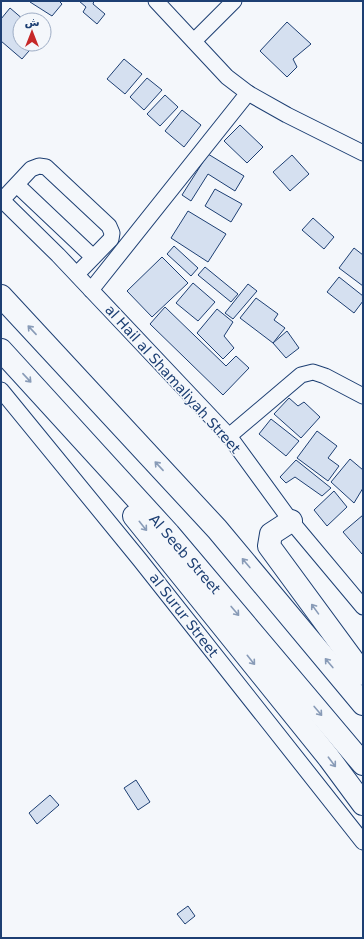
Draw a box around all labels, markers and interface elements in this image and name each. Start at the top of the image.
north arrow [12,12,52,52]
text: ش [24,16,40,29]
street label: al Hail al Shamaliyah Street [102,301,244,457]
one-way arrow [28,325,37,335]
one-way arrow [23,373,32,383]
one-way arrow [154,461,164,471]
street label: Al Seeb Street [146,511,224,597]
one-way arrow [138,521,147,532]
one-way arrow [241,558,250,569]
street label: al Surur Street [146,570,222,661]
one-way arrow [310,603,319,614]
one-way arrow [230,606,239,617]
one-way arrow [246,655,255,666]
one-way arrow [325,658,334,668]
one-way arrow [314,706,323,716]
one-way arrow [328,756,336,767]

